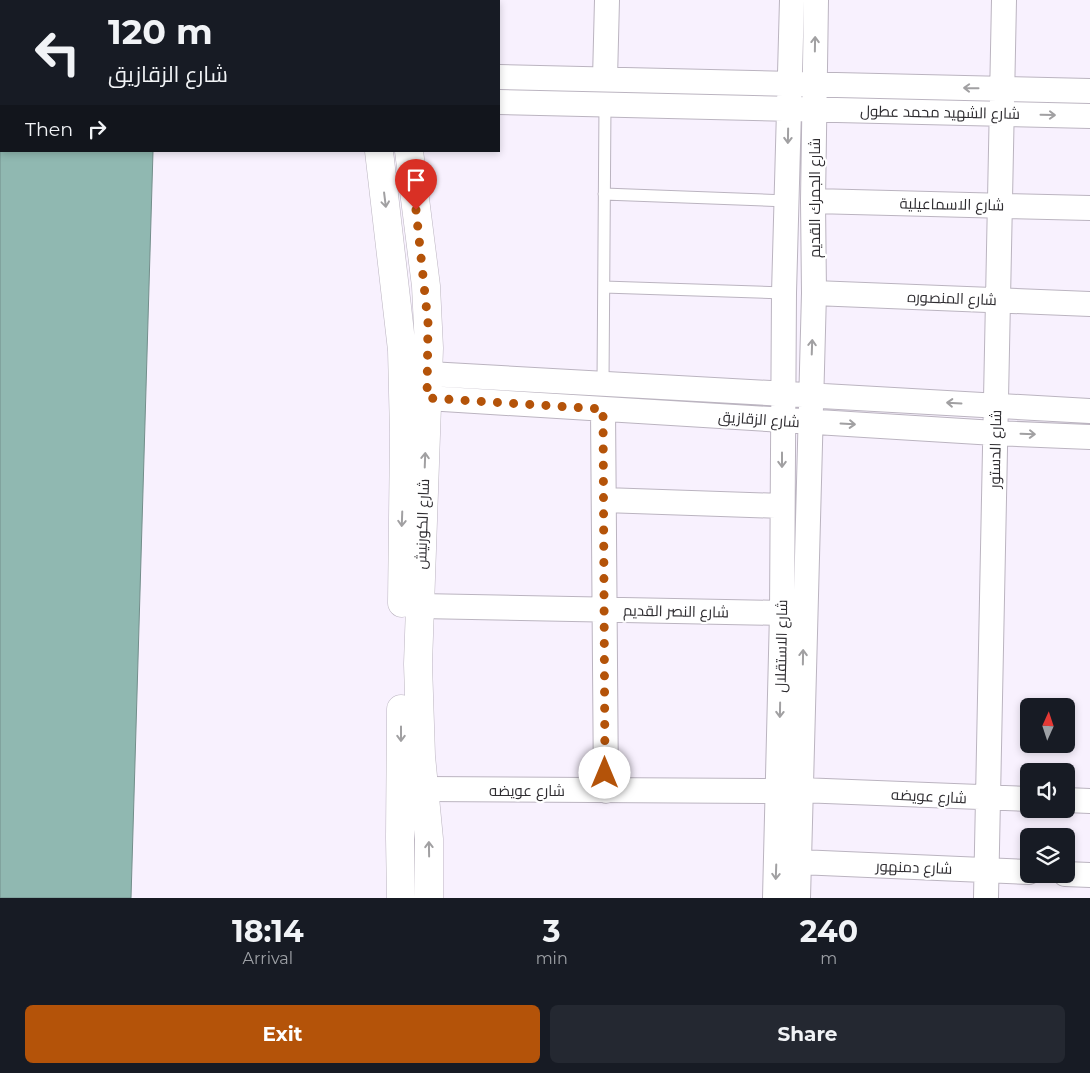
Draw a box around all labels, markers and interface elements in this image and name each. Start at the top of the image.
text: 120 m [108,10,213,53]
icon: left [25,20,90,85]
one-way arrow [811,36,820,52]
text: شارع الزقازيق [108,61,228,88]
one-way arrow [964,83,980,93]
street label: شارع الشهيد محمد عطول [860,101,1020,125]
one-way arrow [1039,110,1055,119]
icon: right [83,115,111,143]
text: Then [25,118,73,141]
one-way arrow [784,128,793,144]
street label: شارع الجمرك القديم [805,138,826,258]
pin [395,159,437,210]
icon: arrive [402,166,430,194]
one-way arrow [380,191,390,207]
street label: شارع الاسماعيلية [899,194,1004,216]
street label: شارع المنصوره [907,287,997,311]
one-way arrow [807,339,816,355]
one-way arrow [946,399,962,408]
street label: شارع الزقازيق [717,407,800,433]
street label: شارع الدستور [985,410,1007,489]
one-way arrow [840,420,856,429]
one-way arrow [1020,430,1036,439]
one-way arrow [420,452,429,468]
one-way arrow [777,452,787,468]
street label: شارع الكورنيش [411,478,435,570]
one-way arrow [397,510,407,526]
street label: شارع الاستقلال [771,599,793,693]
street label: شارع النصر القديم [623,601,729,623]
one-way arrow [799,649,808,665]
north arrow [1020,698,1075,752]
map controls [1020,698,1075,883]
one-way arrow [775,702,785,718]
one-way arrow [396,725,406,741]
position arrow [578,746,630,798]
button: sound [1020,763,1075,818]
street label: شارع عويضه [489,781,565,802]
street label: شارع عويضه [890,785,967,809]
button: layers [1020,828,1075,883]
one-way arrow [424,842,434,858]
street label: شارع دمنهور [874,856,953,880]
one-way arrow [771,864,781,880]
text: 18:14 [232,913,304,950]
text: 3 [543,913,561,950]
text: 240 [800,913,858,950]
text: Arrival [243,949,293,968]
text: min [536,949,568,968]
text: m [820,949,837,968]
button: Exit [25,1005,540,1063]
button: Share [550,1005,1065,1063]

